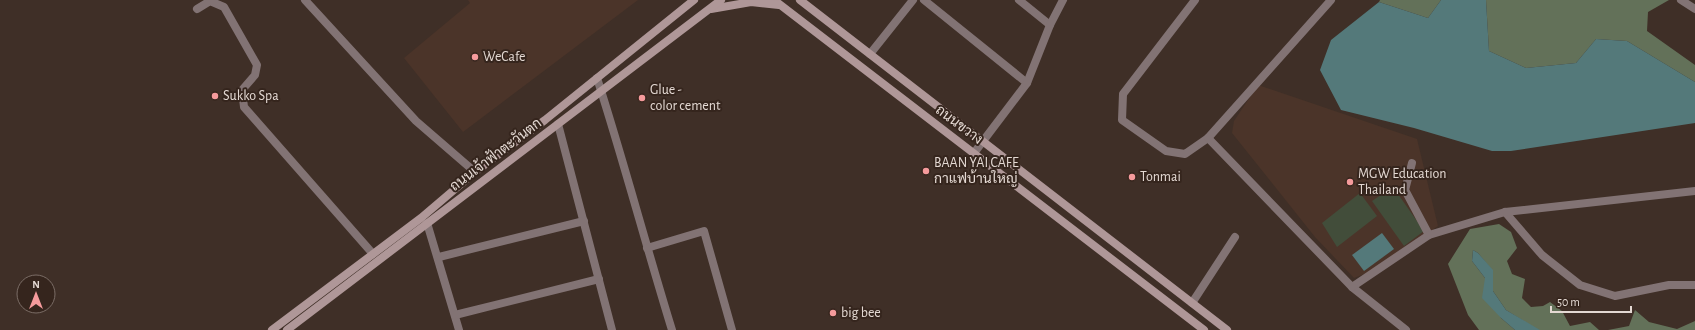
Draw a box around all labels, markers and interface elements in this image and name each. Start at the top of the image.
place label: WeCafe [483,50,525,64]
marker: WeCafe [470,52,480,62]
place label: Glue - color cement [650,83,721,113]
place label: Sukko Spa [223,89,279,103]
marker: Sukko Spa [210,91,220,101]
marker: Glue - color cement [637,93,647,103]
street label: ถนนขวาง [933,103,985,147]
street label: ถนนเจ้าฟ้าตะวันตก [446,114,544,194]
place label: BAAN YAI CAFE กาแฟบ้านใหญ่ [934,156,1019,187]
marker: BAAN YAI CAFE กาแฟบ้านใหญ่ [921,166,931,176]
place label: MGW Education Thailand [1358,167,1447,197]
place label: Tonmai [1140,170,1181,184]
marker: Tonmai [1127,172,1137,182]
marker: MGW Education Thailand [1345,177,1355,187]
north arrow [16,274,56,314]
text: N [32,279,40,290]
scale bar [1551,288,1631,314]
text: 50 m [1557,296,1580,308]
place label: big bee [841,306,881,320]
marker: big bee [828,308,838,318]

